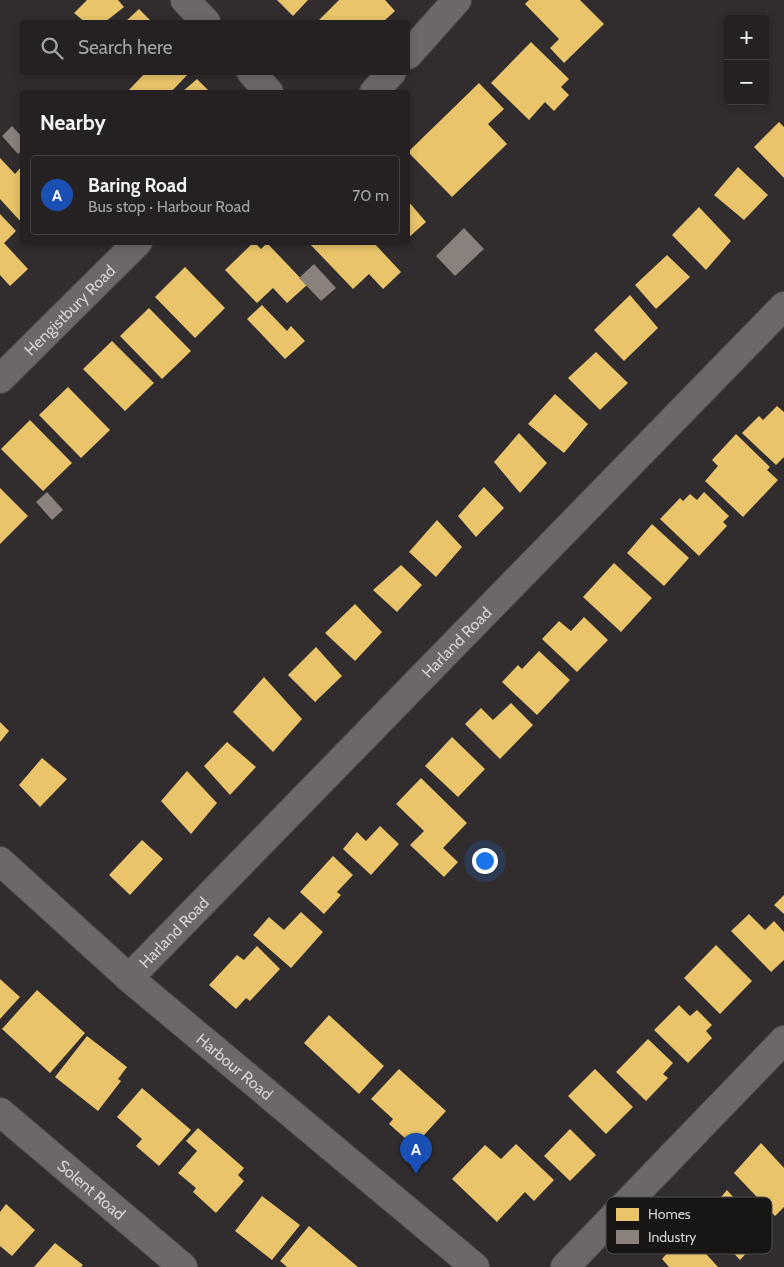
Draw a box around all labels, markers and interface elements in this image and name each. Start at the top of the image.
map controls [724,15,769,105]
button: + [724,15,769,60]
search box [20,20,410,75]
icon: search [38,34,66,62]
text: Search here [78,36,172,59]
button: − [724,60,769,105]
text: Nearby [40,110,106,135]
text: Baring Road [88,174,187,197]
text: A [52,186,62,205]
text: 70 m [352,186,389,205]
text: Bus stop · Harbour Road [88,197,250,216]
street label: Hengistbury Road [20,261,119,359]
street label: Harland Road [418,603,495,682]
your location [472,848,498,874]
street label: Harland Road [135,893,212,972]
street label: Harbour Road [193,1029,277,1104]
pin: A [400,1133,432,1174]
street label: Solent Road [54,1156,129,1224]
legend [606,1197,772,1254]
text: Homes [648,1205,691,1223]
text: Industry [648,1228,696,1246]

